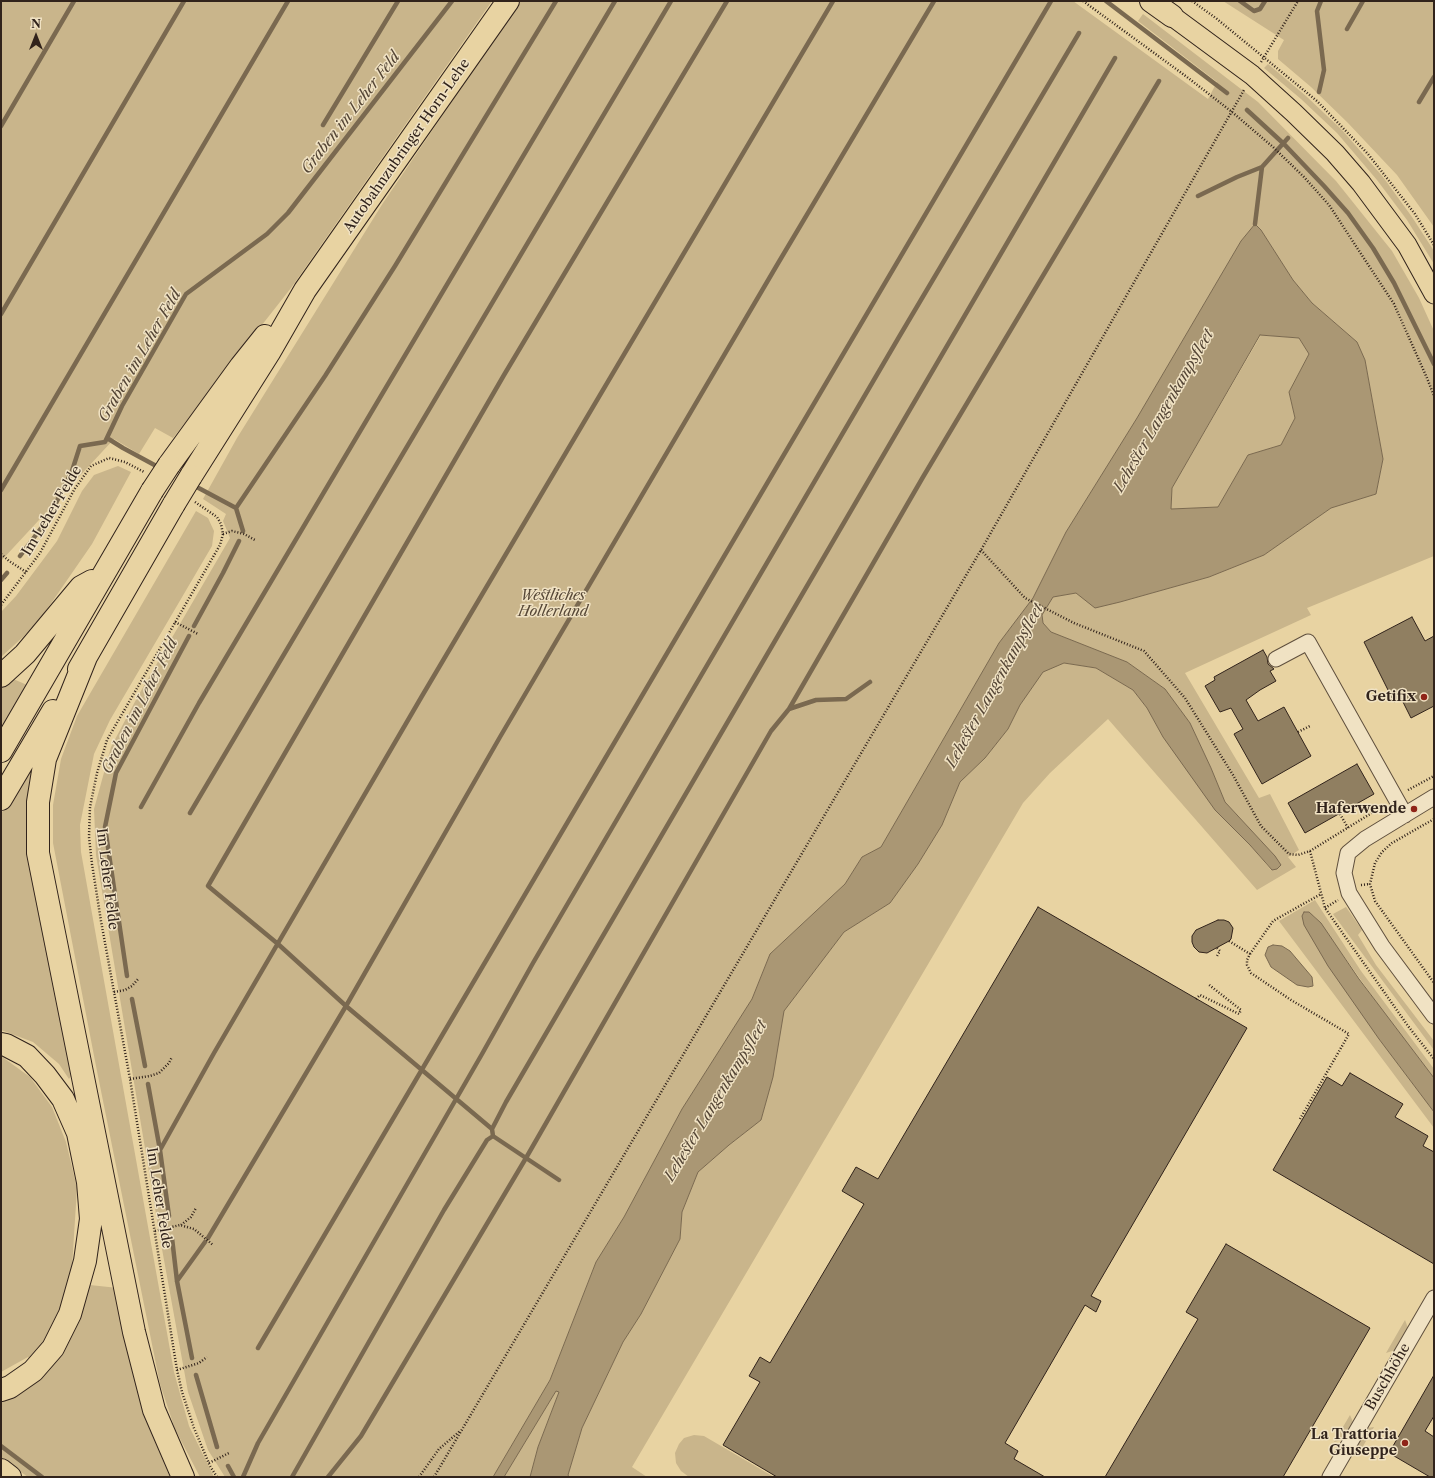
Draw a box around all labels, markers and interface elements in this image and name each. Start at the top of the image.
north arrow [16,16,56,56]
text: N [31,17,41,31]
water label: Graben im Leher Feld [298,48,404,178]
street label: Autobahnzubringer Horn-Lehe [340,56,474,236]
water label: Graben im Leher Feld [95,287,185,425]
water label: Lehester Langenkampsfleet [1110,327,1218,495]
street label: Im Leher Felde [18,463,86,559]
park label: Westliches Hollerland [518,588,588,620]
water label: Lehester Langenkampsfleet [942,601,1048,771]
water label: Graben im Leher Feld [98,635,182,777]
place label: Getifix [1366,689,1416,705]
marker: Getifix [1419,692,1429,702]
place label: Haferwende [1316,801,1406,817]
marker: Haferwende [1409,804,1419,814]
street label: Im Leher Felde [92,827,122,931]
water label: Lehester Langenkampsfleet [661,1017,771,1185]
street label: Im Leher Felde [143,1146,175,1250]
street label: Buschhöhe [1362,1341,1414,1413]
place label: La Trattoria Giuseppe [1311,1427,1397,1460]
marker: La Trattoria Giuseppe [1400,1438,1410,1448]

